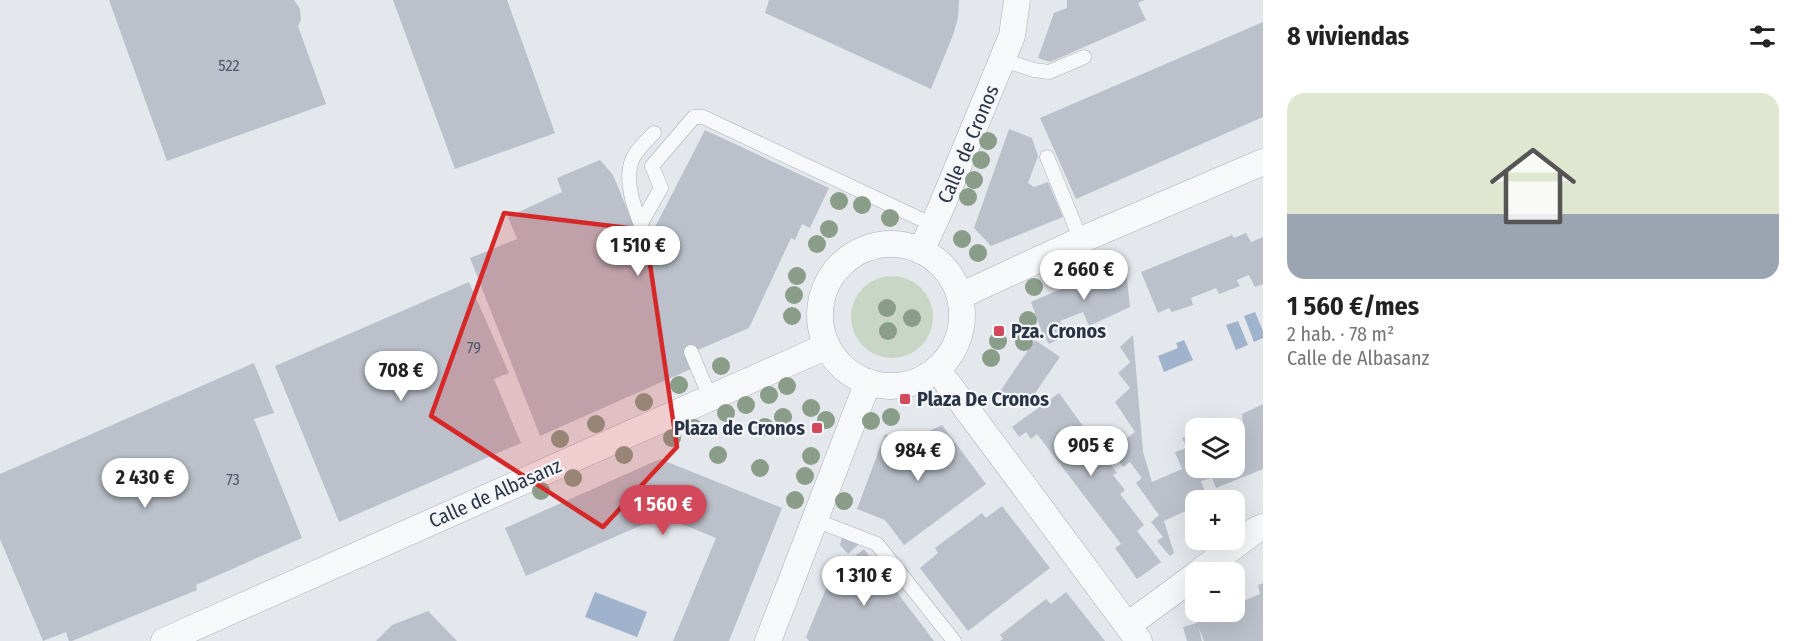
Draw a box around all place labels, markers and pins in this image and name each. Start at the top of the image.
pin: 1 510 € [583,226,693,277]
pin: 2 660 € [1029,250,1139,301]
place label: Pza. Cronos [1011,319,1106,343]
marker: Pza. Cronos [992,324,1006,338]
pin: 708 € [359,351,443,402]
place label: Plaza De Cronos [917,387,1049,411]
marker: Plaza De Cronos [898,392,912,406]
place label: Plaza de Cronos [674,416,805,440]
marker: Plaza de Cronos [810,421,824,435]
pin: 905 € [1049,426,1133,477]
pin: 984 € [876,431,960,482]
pin: 2 430 € [90,458,200,509]
pin: 1 560 € [608,485,718,536]
pin: 1 310 € [809,556,919,607]

